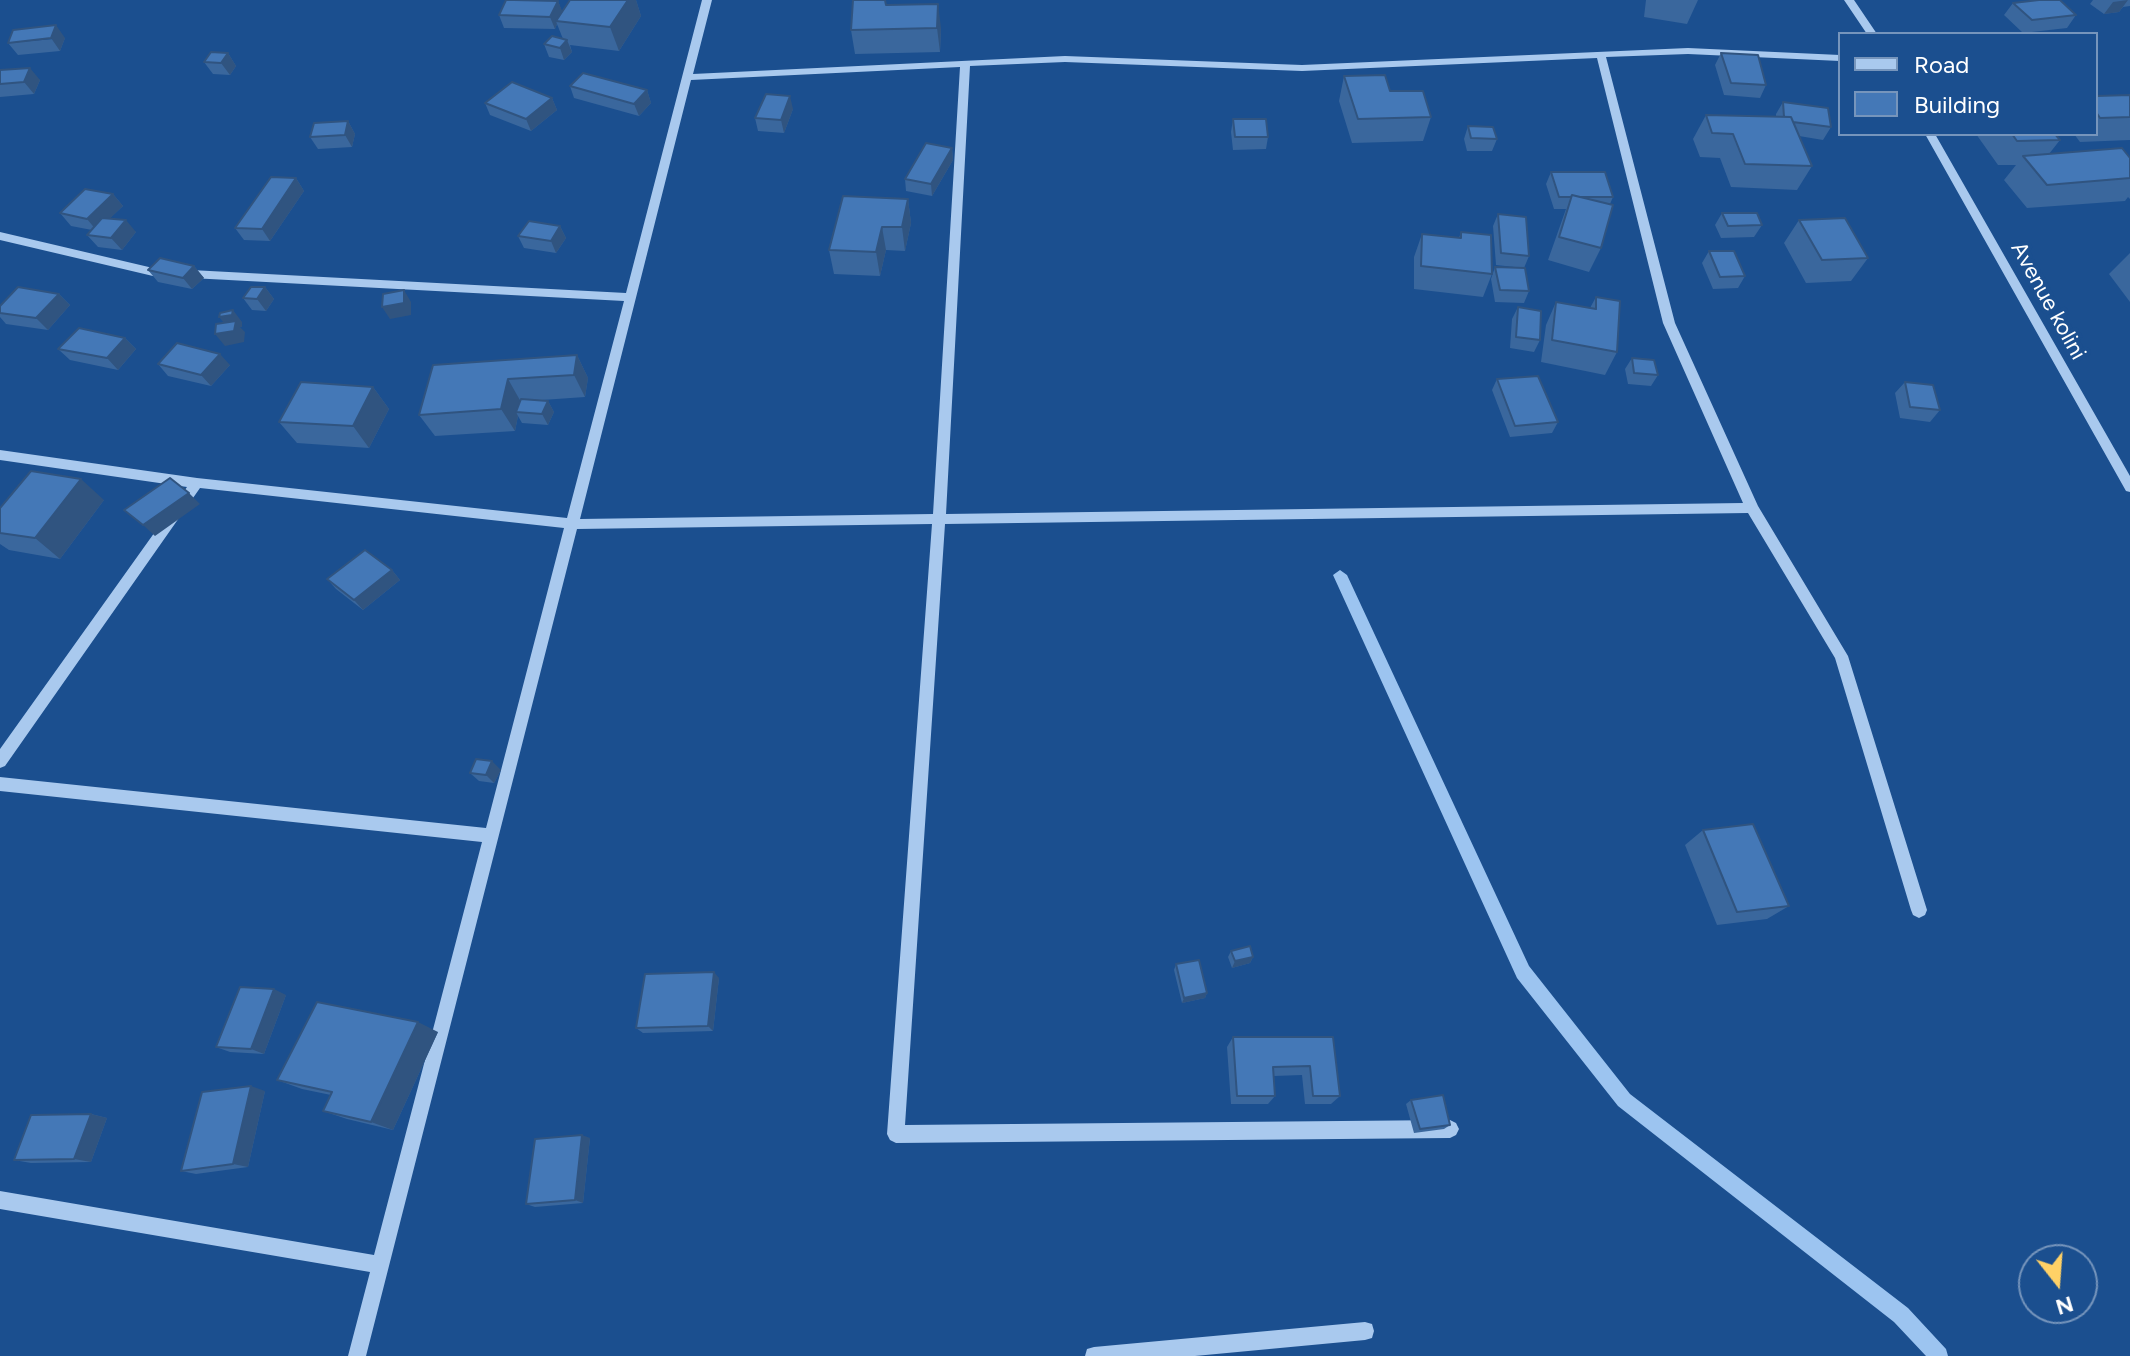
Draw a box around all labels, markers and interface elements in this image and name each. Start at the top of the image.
legend [1838,32,2098,136]
text: Road [1914,50,1969,79]
text: Building [1914,90,2000,119]
street label: Avenue kolini [2005,238,2091,364]
north arrow [2018,1244,2098,1324]
text: N [2053,1290,2077,1321]

